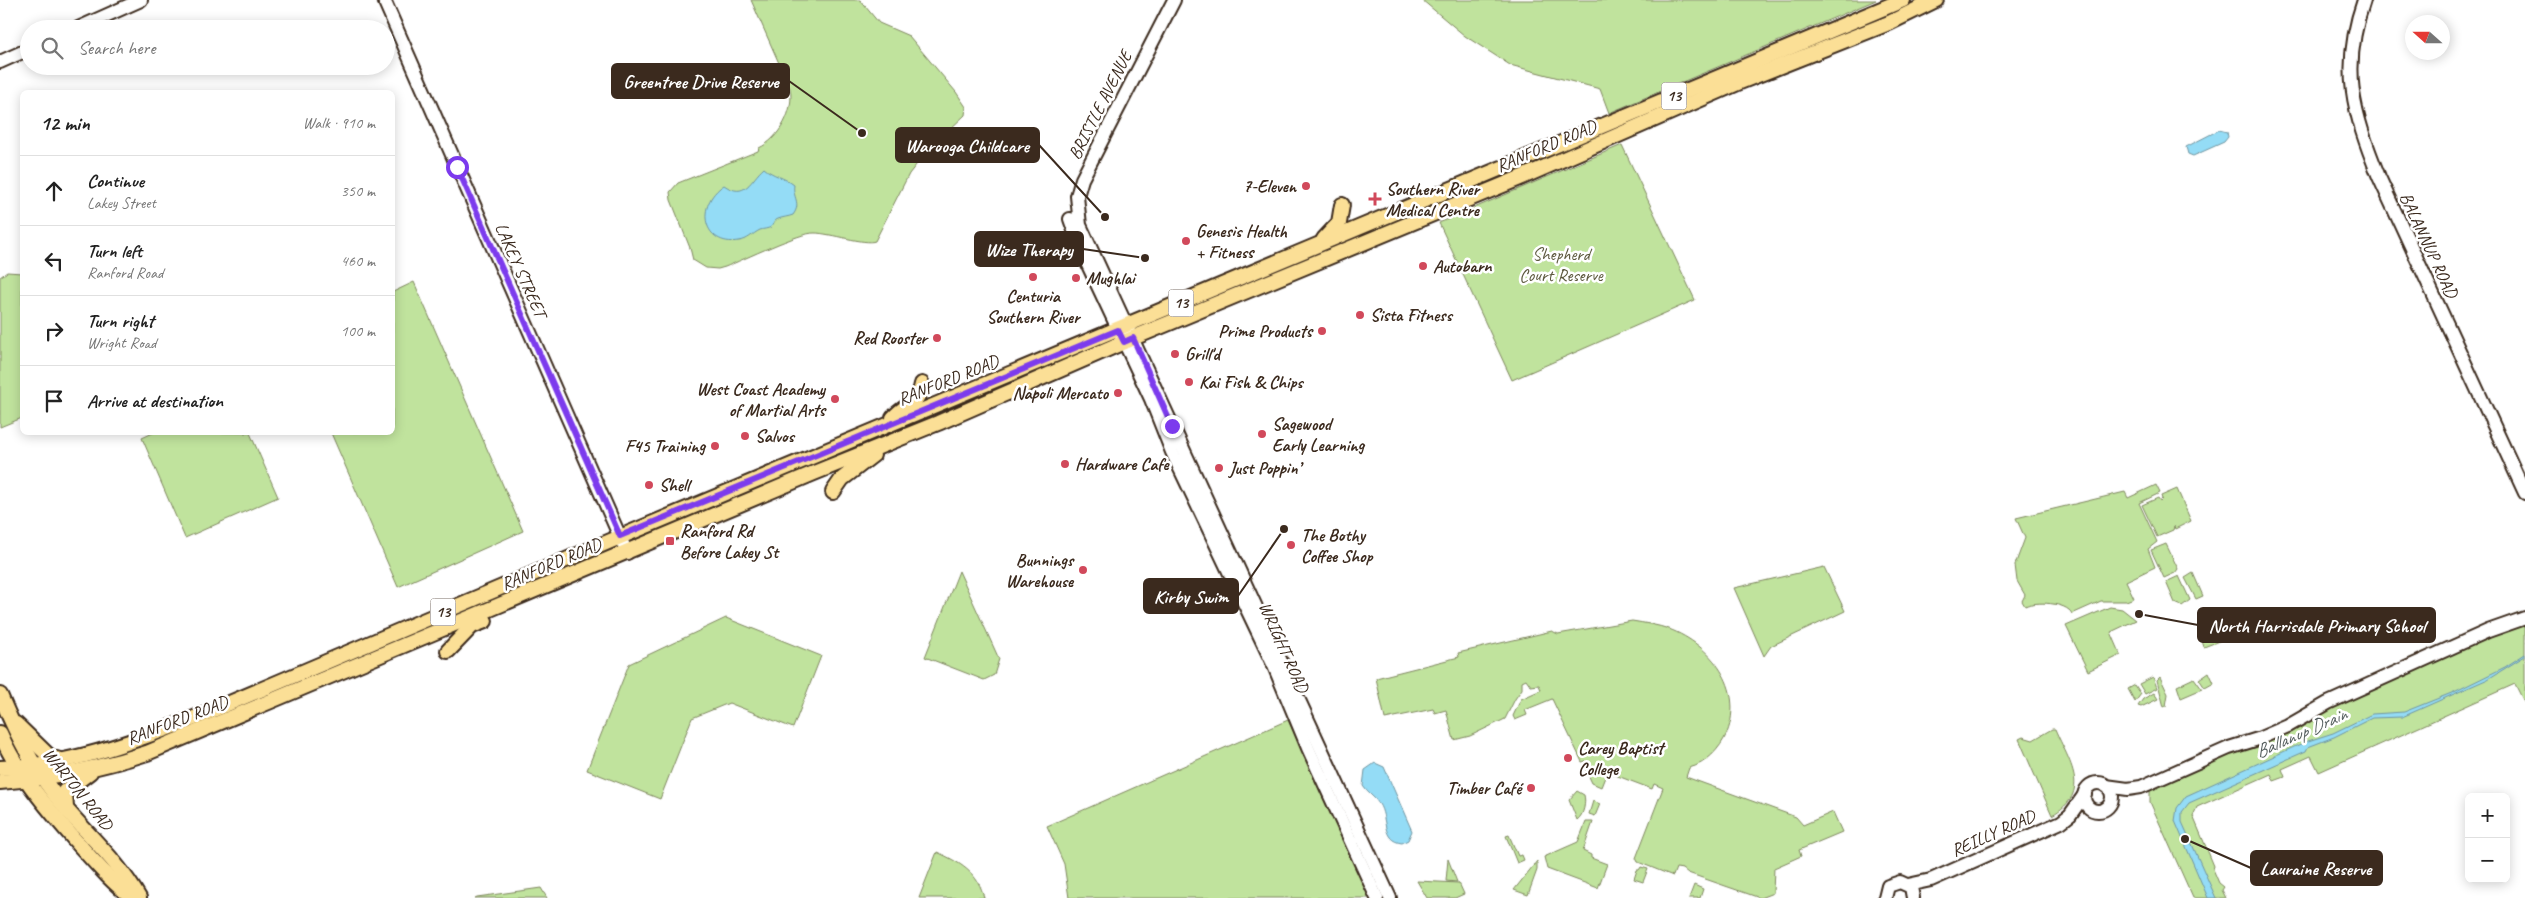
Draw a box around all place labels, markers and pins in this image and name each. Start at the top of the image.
callout: Greentree Drive Reserve [612,64,789,98]
callout: Warooga Childcare [896,128,1039,162]
place label: 7-Eleven [1243,175,1298,197]
place label: Southern River Medical Centre [1386,178,1482,221]
marker: 7-Eleven [1300,180,1312,192]
marker: Southern River Medical Centre [1368,192,1382,206]
place label: Genesis Health + Fitness [1196,220,1288,263]
callout: Wize Therapy [975,232,1083,266]
marker: Genesis Health + Fitness [1180,235,1192,247]
place label: Autobarn [1433,255,1492,277]
marker: Autobarn [1417,260,1429,272]
place label: Mughlai [1086,267,1137,289]
marker: Centuria Southern River [1027,271,1039,283]
marker: Mughlai [1070,272,1082,284]
place label: Centuria Southern River [986,285,1082,328]
place label: Sista Fitness [1370,304,1453,326]
marker: Sista Fitness [1354,309,1366,321]
place label: Prime Products [1218,320,1314,342]
marker: Prime Products [1316,325,1328,337]
place label: Red Rooster [853,327,930,349]
marker: Red Rooster [931,332,943,344]
place label: Grill'd [1185,343,1223,365]
marker: Grill'd [1169,348,1181,360]
place label: Kai Fish & Chips [1199,371,1304,393]
marker: Kai Fish & Chips [1183,376,1195,388]
place label: West Coast Academy of Martial Arts [696,378,827,421]
place label: Napoli Mercato [1012,382,1109,404]
marker: Napoli Mercato [1112,387,1124,399]
marker: West Coast Academy of Martial Arts [829,393,841,405]
place label: Sagewood Early Learning [1272,413,1366,456]
place label: Salvos [755,425,795,447]
marker: Sagewood Early Learning [1256,428,1268,440]
marker: Salvos [739,430,751,442]
place label: F45 Training [625,435,706,457]
marker: F45 Training [709,440,721,452]
place label: Hardware Cafe [1075,453,1171,475]
place label: Just Poppin’ [1227,457,1304,479]
marker: Hardware Cafe [1059,458,1071,470]
marker: Just Poppin’ [1213,462,1225,474]
place label: Shell [659,474,693,496]
marker: Shell [643,479,655,491]
place label: Ranford Rd Before Lakey St [680,520,780,563]
place label: The Bothy Coffee Shop [1301,524,1373,567]
marker: Ranford Rd Before Lakey St [664,535,676,547]
marker: The Bothy Coffee Shop [1285,539,1297,551]
place label: Bunnings Warehouse [1006,549,1075,592]
marker: Bunnings Warehouse [1077,564,1089,576]
callout: Kirby Swim [1144,579,1238,613]
callout: North Harrisdale Primary School [2198,608,2435,642]
place label: Carey Baptist College [1578,737,1666,780]
marker: Carey Baptist College [1562,752,1574,764]
place label: Timber Café [1447,777,1524,799]
marker: Timber Café [1525,782,1537,794]
callout: Lauraine Reserve [2251,851,2382,885]

